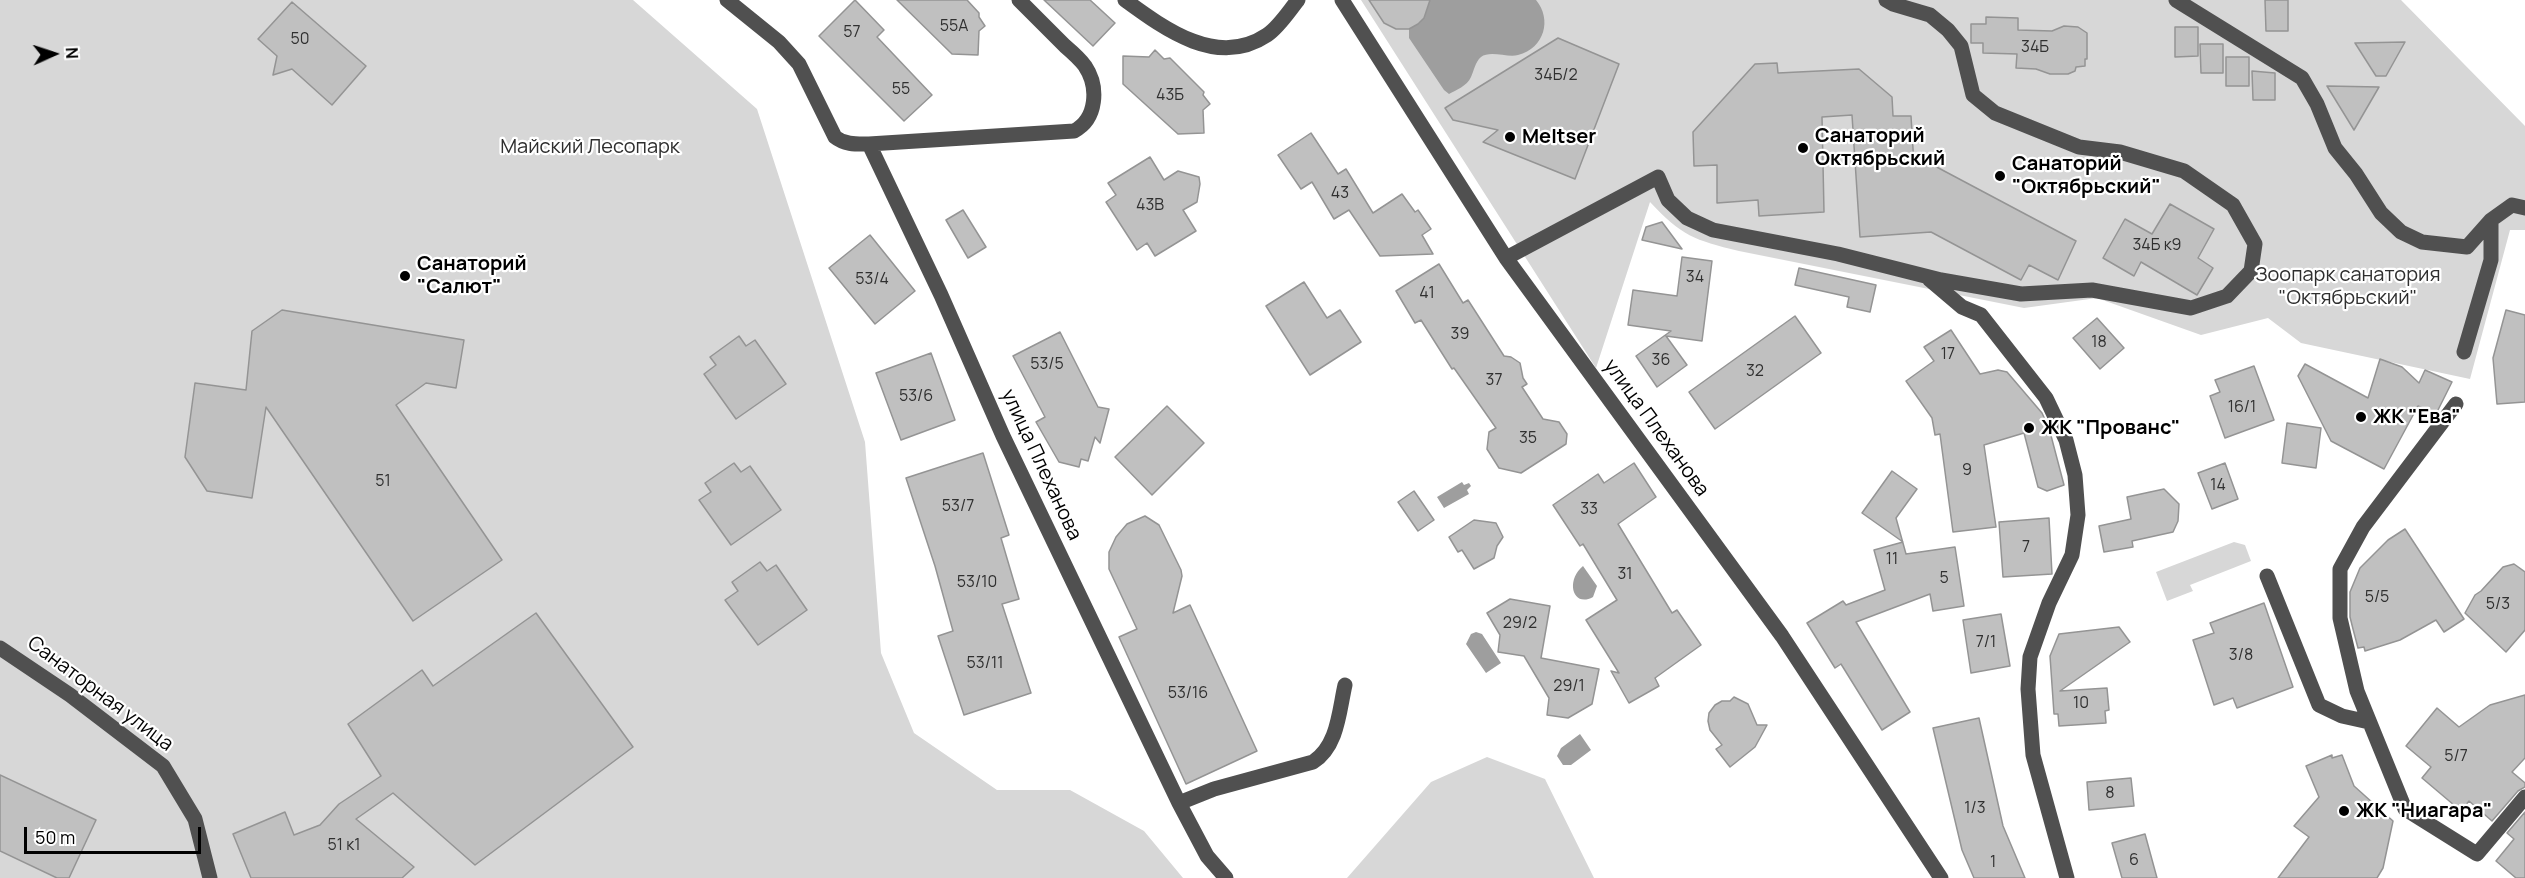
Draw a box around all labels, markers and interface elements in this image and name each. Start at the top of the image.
house number: 55А [940,17,968,37]
house number: 57 [843,23,861,43]
north arrow [24,24,84,84]
house number: 50 [291,30,309,50]
house number: 34Б [2021,38,2049,58]
text: N [61,47,83,59]
house number: 34Б/2 [1534,66,1578,86]
house number: 55 [892,80,910,100]
house number: 43Б [1156,86,1184,106]
place label: Санаторий Октябрьский [1815,124,1945,171]
place label: Meltser [1522,125,1596,149]
marker: Meltser [1503,130,1517,144]
park label: Майский Лесопарк [500,135,680,159]
marker: Санаторий Октябрьский [1796,141,1810,155]
place label: Санаторий "Октябрьский" [2012,152,2161,199]
marker: Санаторий "Октябрьский" [1993,169,2007,183]
house number: 43 [1331,184,1349,204]
house number: 43В [1136,196,1164,216]
house number: 34Б к9 [2132,236,2182,256]
place label: Санаторий "Салют" [417,252,527,299]
park label: Зоопарк санатория "Октябрьский" [2256,263,2440,310]
house number: 34 [1686,268,1704,288]
marker: Санаторий "Салют" [398,269,412,283]
house number: 53/4 [855,270,889,290]
house number: 41 [1419,284,1435,304]
house number: 39 [1451,325,1469,345]
house number: 18 [2091,333,2107,353]
house number: 17 [1941,345,1955,365]
house number: 36 [1652,351,1670,371]
house number: 53/5 [1030,355,1064,375]
street label: улица Плеханова [1598,355,1714,501]
house number: 32 [1746,362,1764,382]
house number: 37 [1486,371,1502,391]
street label: улица Плеханова [996,386,1086,544]
house number: 53/6 [899,387,933,407]
house number: 16/1 [2228,398,2256,418]
place label: ЖК "Ева" [2373,405,2461,429]
marker: ЖК "Ева" [2354,410,2368,424]
place label: ЖК "Прованс" [2041,416,2180,440]
marker: ЖК "Прованс" [2022,421,2036,435]
house number: 35 [1519,429,1537,449]
house number: 9 [1962,461,1972,481]
house number: 51 [375,472,391,492]
house number: 14 [2210,476,2226,496]
house number: 53/7 [942,497,974,517]
house number: 33 [1580,500,1598,520]
house number: 7 [2022,538,2030,558]
house number: 11 [1886,550,1898,570]
house number: 31 [1617,565,1633,585]
house number: 5 [1939,569,1949,589]
house number: 53/10 [957,573,997,593]
house number: 5/5 [2365,588,2389,608]
house number: 5/3 [2486,595,2510,615]
house number: 29/2 [1503,614,1537,634]
street label: Санаторная улица [22,631,178,757]
house number: 7/1 [1976,633,1996,653]
house number: 3/8 [2229,646,2253,666]
house number: 53/11 [967,654,1003,674]
house number: 29/1 [1553,677,1585,697]
house number: 53/16 [1168,684,1208,704]
house number: 10 [2073,694,2089,714]
house number: 5/7 [2444,747,2468,767]
house number: 8 [2105,784,2115,804]
house number: 1/3 [1964,799,1986,819]
place label: ЖК "Ниагара" [2356,799,2492,823]
marker: ЖК "Ниагара" [2337,804,2351,818]
scale bar [27,815,204,853]
text: 50 m [35,825,75,849]
house number: 51 к1 [328,836,360,856]
house number: 6 [2129,851,2139,871]
house number: 1 [1990,853,1996,873]

